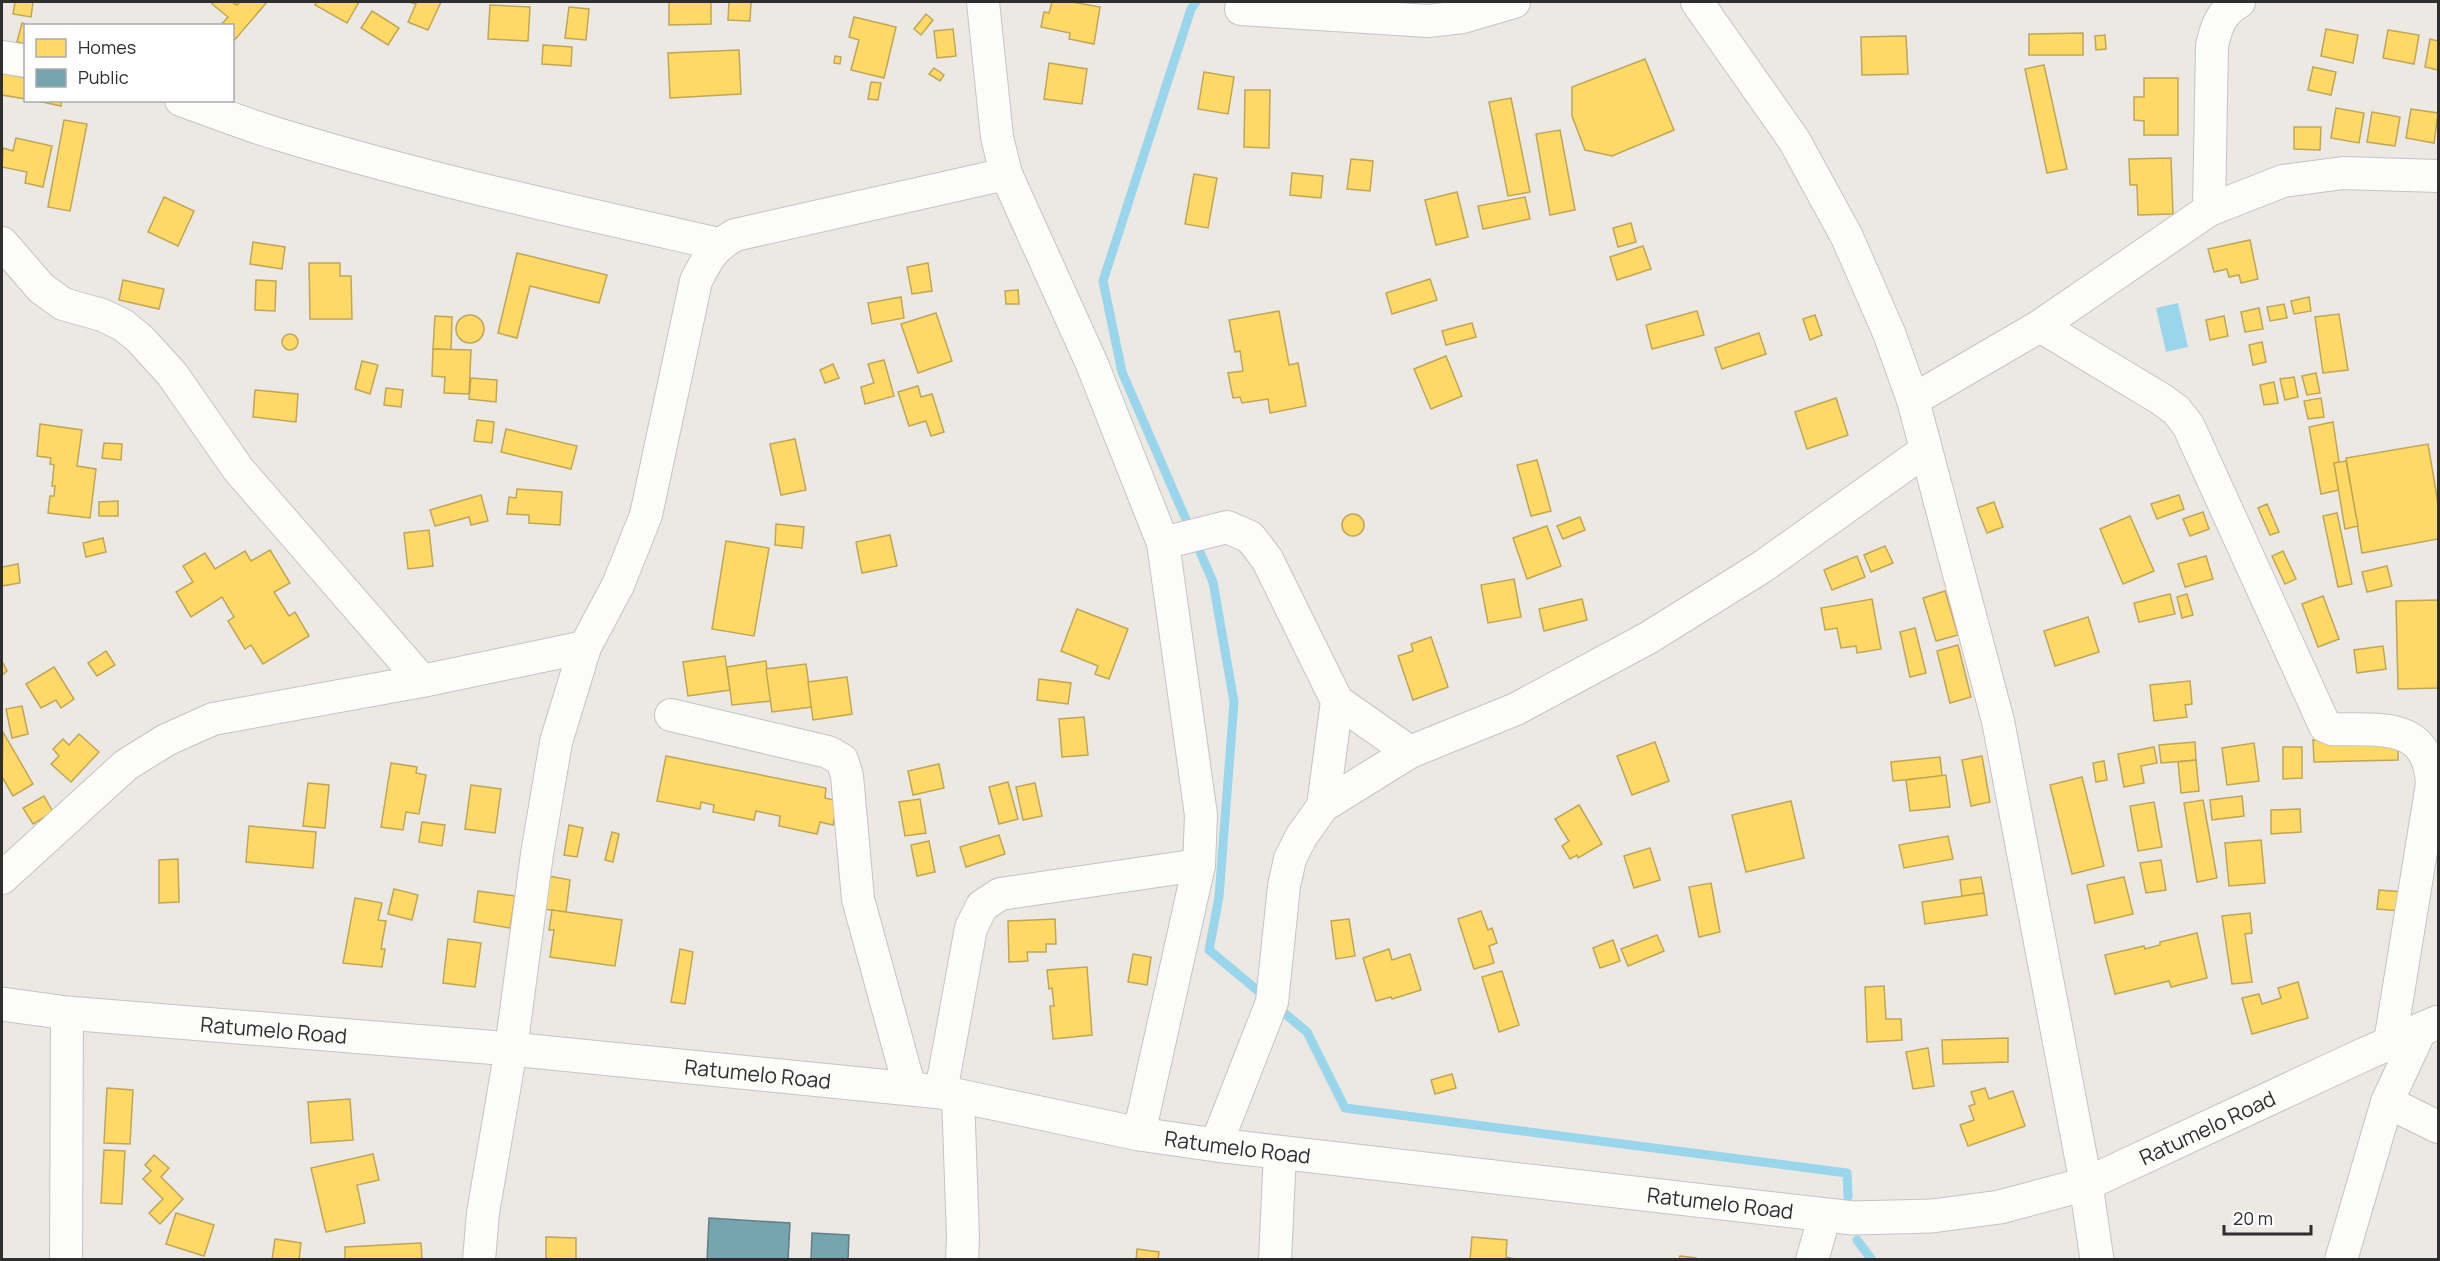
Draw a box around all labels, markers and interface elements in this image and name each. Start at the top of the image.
legend [24,24,234,102]
text: Homes [78,35,136,59]
text: Public [78,65,129,89]
street label: Ratumelo Road [199,1010,348,1050]
street label: Ratumelo Road [683,1052,832,1095]
street label: Ratumelo Road [2135,1084,2280,1171]
street label: Ratumelo Road [1163,1124,1312,1170]
street label: Ratumelo Road [1646,1181,1795,1225]
scale bar [2224,1198,2311,1236]
text: 20 m [2233,1206,2273,1230]

